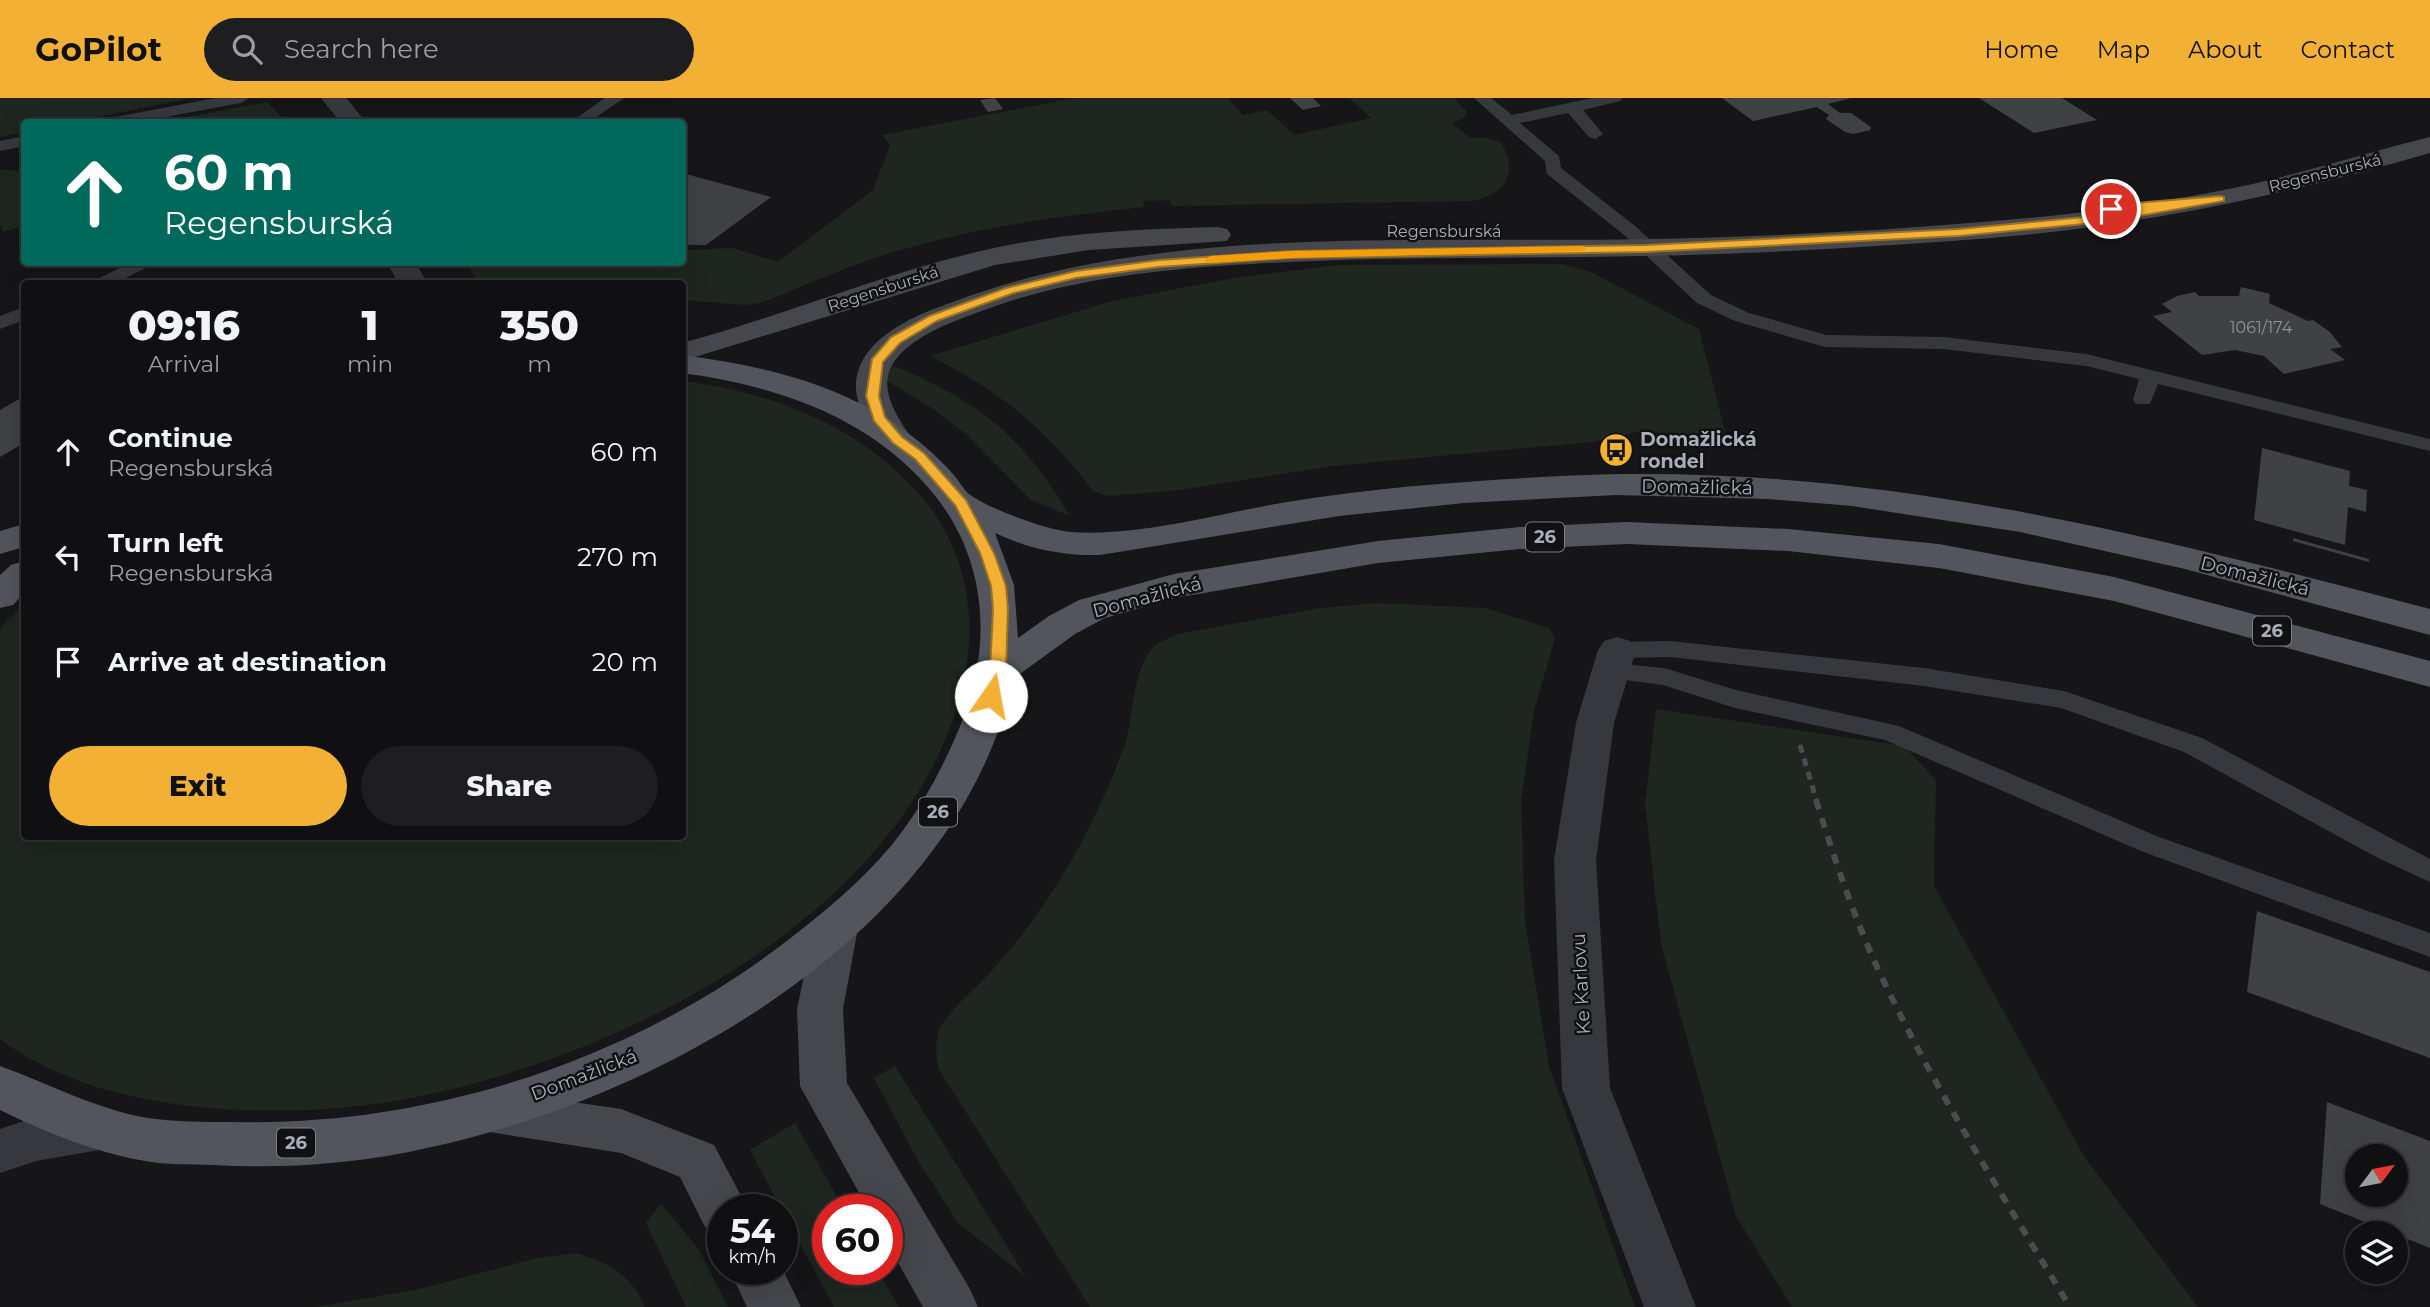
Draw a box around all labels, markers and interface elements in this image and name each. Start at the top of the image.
search box [204,18,694,81]
text: GoPilot [35,29,162,69]
icon: search [228,30,266,68]
text: Search here [284,33,439,65]
text: Home [1984,35,2059,64]
text: Map [2097,35,2150,64]
text: About [2188,35,2262,64]
text: Contact [2300,35,2395,64]
text: 60 m [164,143,294,202]
icon: ahead [49,147,140,238]
street label: Regensburská [2267,150,2383,196]
pin [2081,179,2141,239]
icon: arrive [2092,190,2130,228]
text: Regensburská [164,203,394,242]
street label: Regensburská [1386,222,1502,241]
street label: Regensburská [825,262,941,316]
text: 09:16 [128,299,240,351]
text: 1 [362,299,379,351]
text: 350 [500,299,579,351]
house number: 1061/174 [2230,318,2293,337]
text: Arrival [148,350,220,378]
text: min [347,350,393,378]
text: m [527,350,552,378]
text: Continue [108,422,233,454]
place label: Domažlická rondel [1640,428,1757,473]
bus stop icon: Domažlická rondel [1597,431,1635,469]
icon: ahead [49,433,87,471]
text: 60 m [591,436,658,468]
text: Regensburská [108,454,273,482]
street label: Domažlická [1641,475,1753,499]
road number: 26 [1526,522,1564,552]
text: Turn left [108,527,224,559]
icon: left [49,538,87,576]
text: 270 m [577,541,658,573]
street label: Domažlická [2198,551,2312,601]
text: Regensburská [108,559,273,587]
street label: Domažlická [1090,571,1204,623]
road number: 26 [2253,616,2291,646]
icon: arrive [49,643,87,681]
text: Arrive at destination [108,646,387,678]
text: 20 m [592,646,658,678]
position arrow [954,659,1028,733]
button: Exit [49,746,347,826]
button: Share [361,746,658,826]
road number: 26 [919,798,957,826]
street label: Ke Karlovu [1567,933,1595,1035]
street label: Domažlická [528,1044,640,1106]
road number: 26 [277,1128,315,1158]
north arrow [2345,1144,2408,1208]
map controls [2345,1144,2408,1284]
speed limit sign: 60 [812,1194,903,1285]
text: 54 [730,1209,775,1252]
button: layers [2345,1221,2408,1284]
text: km/h [728,1246,777,1268]

